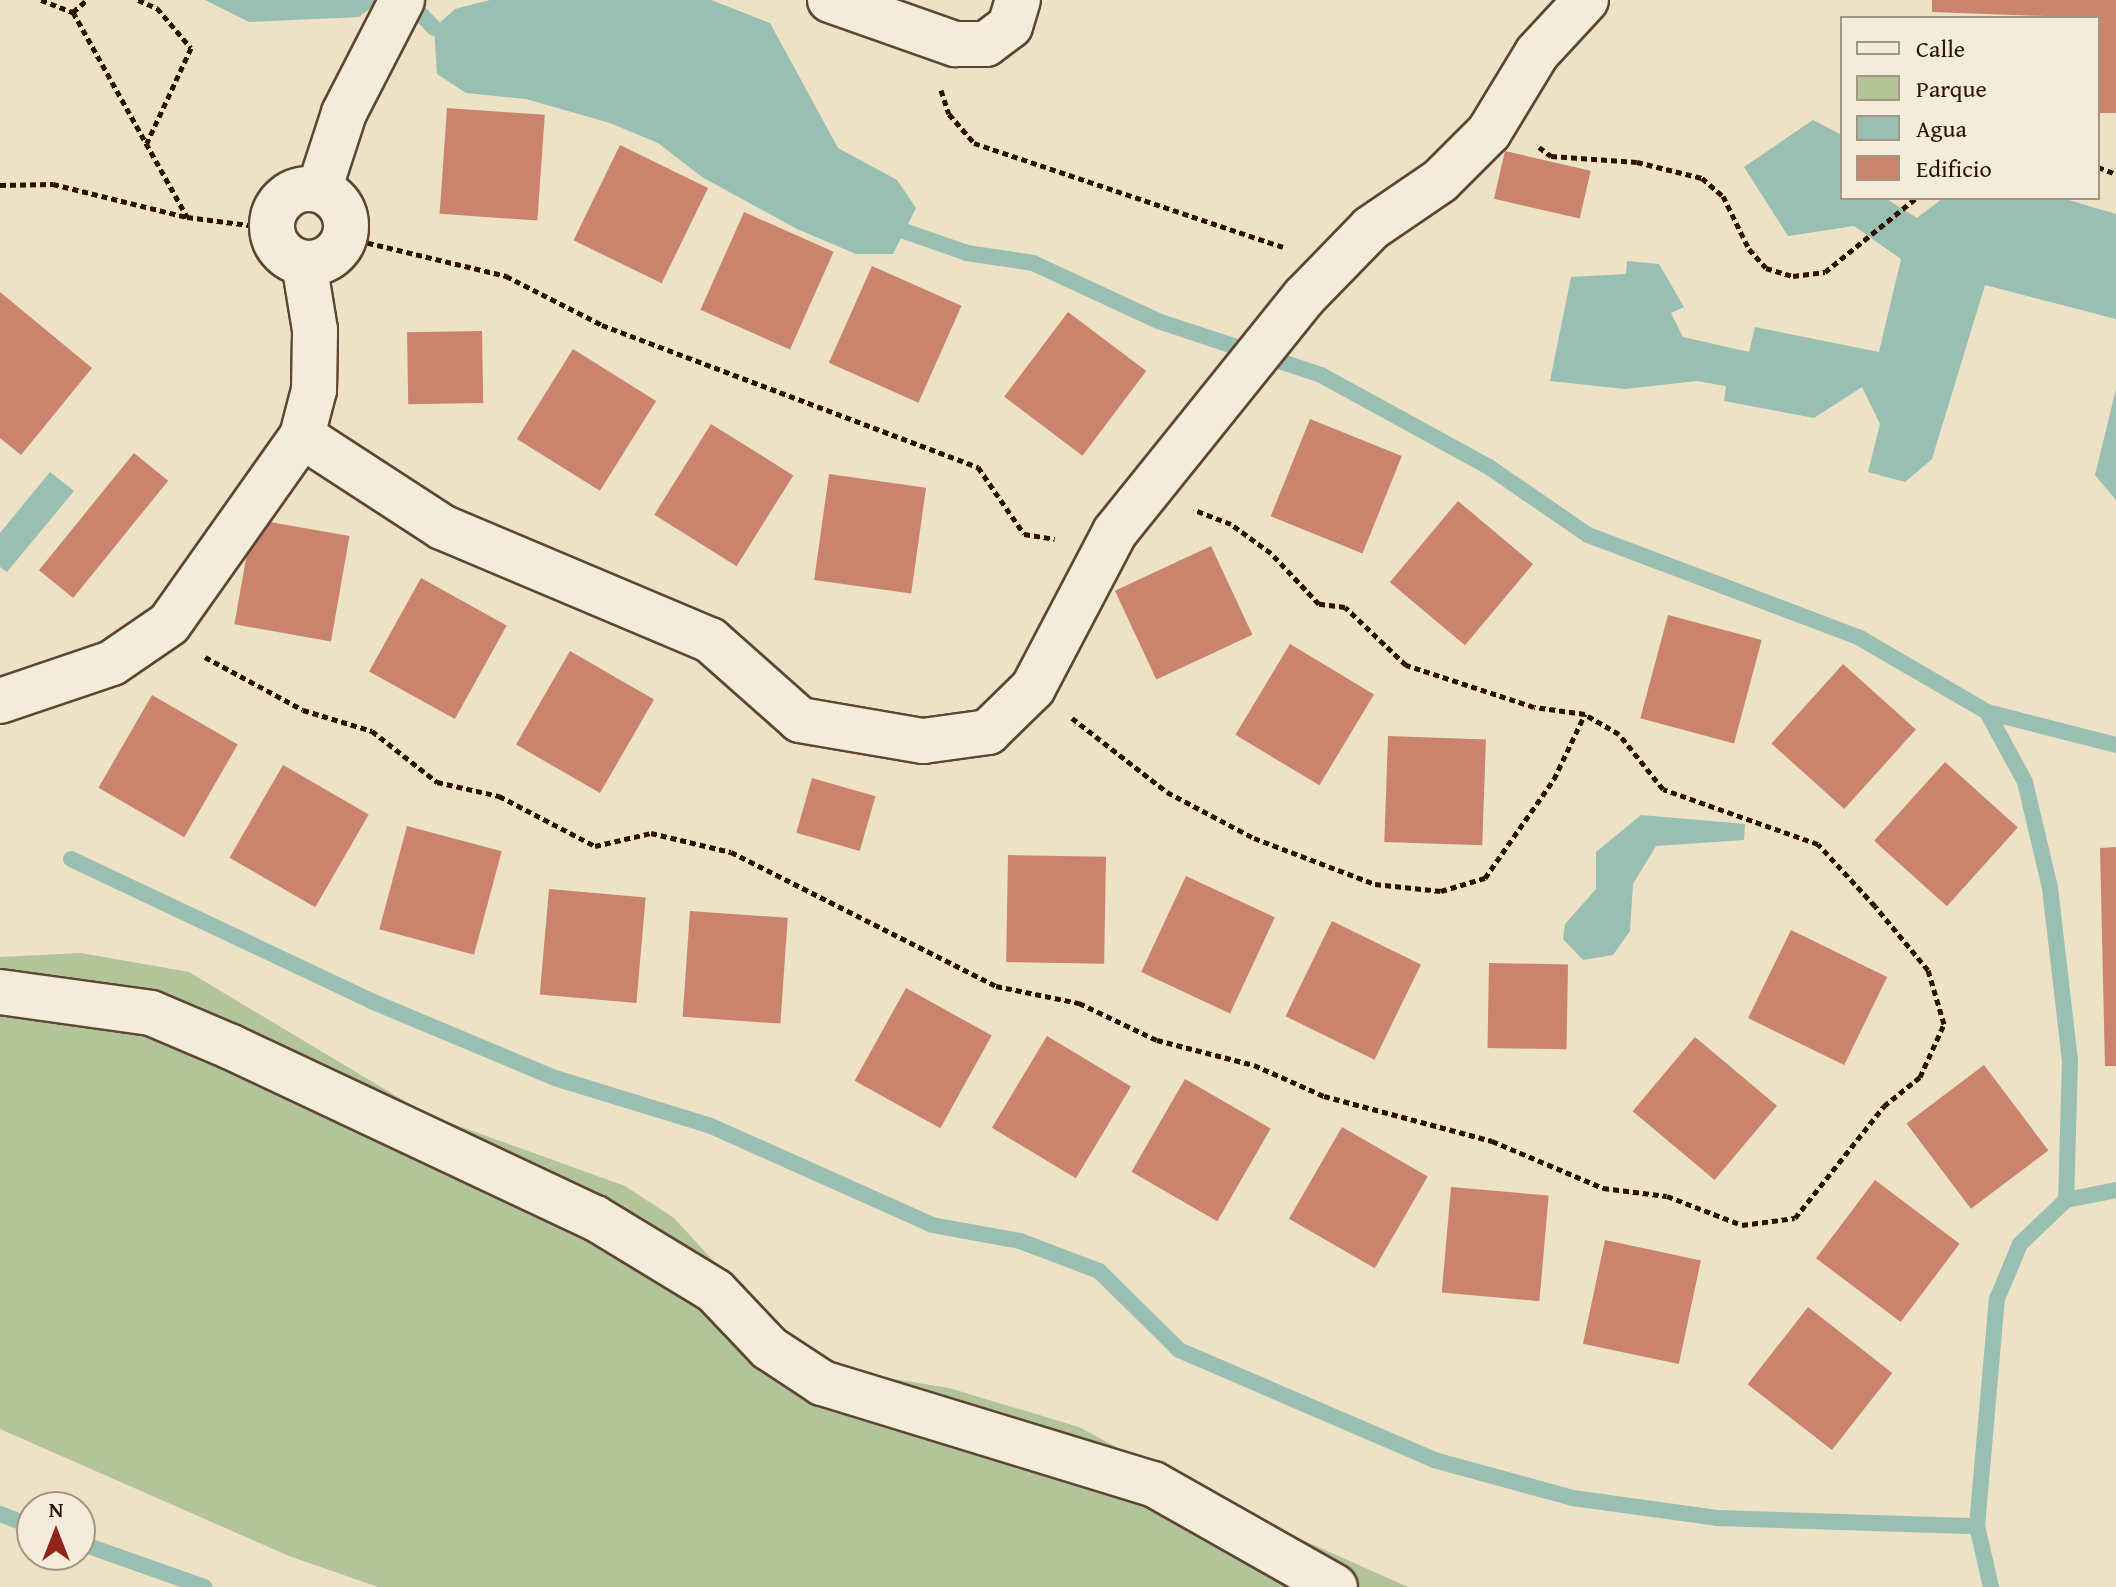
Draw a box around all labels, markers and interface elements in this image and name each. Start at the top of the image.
legend [1840,16,2100,200]
text: Calle [1916,31,1965,66]
text: Parque [1916,71,1987,106]
text: Agua [1916,111,1967,146]
text: Edificio [1916,151,1992,186]
north arrow [16,1491,96,1571]
text: N [49,1493,63,1525]

